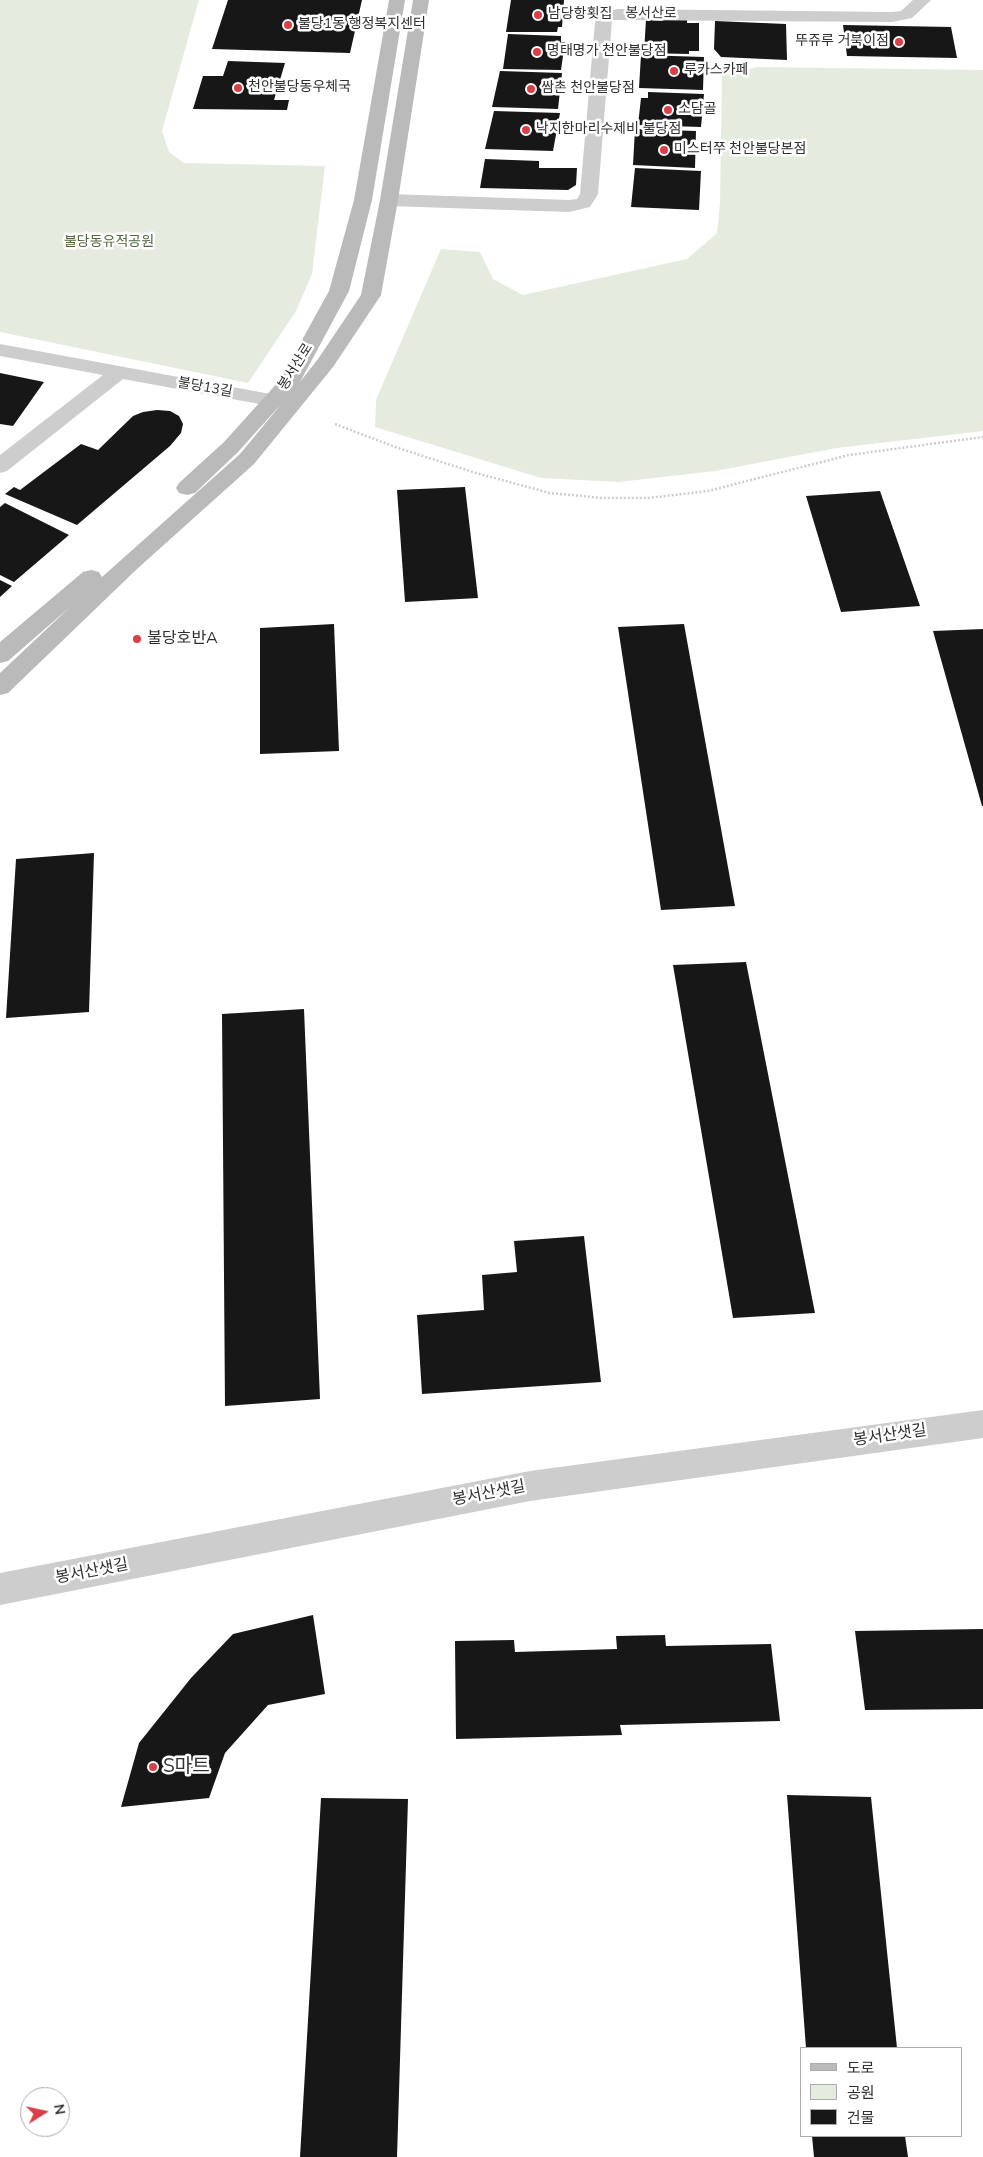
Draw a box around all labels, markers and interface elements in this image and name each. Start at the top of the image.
street label: 봉서산로 [625,5,677,23]
place label: 남당항횟집 [548,7,612,23]
marker: 남당항횟집 [532,9,544,21]
place label: 불당1동 행정복지센터 [298,17,426,33]
marker: 불당1동 행정복지센터 [282,19,294,31]
place label: 뚜쥬루 거북이점 [795,34,889,50]
marker: 뚜쥬루 거북이점 [893,36,905,48]
place label: 명태명가 천안불당점 [547,44,667,60]
marker: 명태명가 천안불당점 [531,46,543,58]
place label: 루카스카페 [684,63,748,79]
marker: 루카스카페 [668,65,680,77]
place label: 천안불당동우체국 [248,80,351,96]
place label: 쌈촌 천안불당점 [541,81,635,97]
marker: 천안불당동우체국 [232,82,244,94]
marker: 쌈촌 천안불당점 [525,83,537,95]
place label: 소담골 [678,102,717,118]
marker: 소담골 [662,104,674,116]
place label: 낙지한마리수제비 불당점 [536,122,681,138]
marker: 낙지한마리수제비 불당점 [520,124,532,136]
place label: 미스터쭈 천안불당본점 [674,142,806,158]
marker: 미스터쭈 천안불당본점 [658,144,670,156]
park label: 불당동유적공원 [64,235,154,251]
street label: 봉서산로 [275,341,317,393]
street label: 불당13길 [176,375,234,401]
place label: 불당호반A [147,629,218,649]
marker: 불당호반A [131,633,143,645]
street label: 봉서산샛길 [852,1421,928,1451]
street label: 봉서산샛길 [451,1478,527,1510]
street label: 봉서산샛길 [54,1556,130,1588]
place label: S마트 [163,1756,210,1778]
marker: S마트 [147,1761,159,1773]
legend [800,2047,963,2137]
text: 도로 [847,2058,875,2078]
text: 공원 [847,2083,875,2103]
north arrow [20,2087,70,2137]
text: N [49,2103,70,2116]
text: 건물 [847,2108,875,2128]

